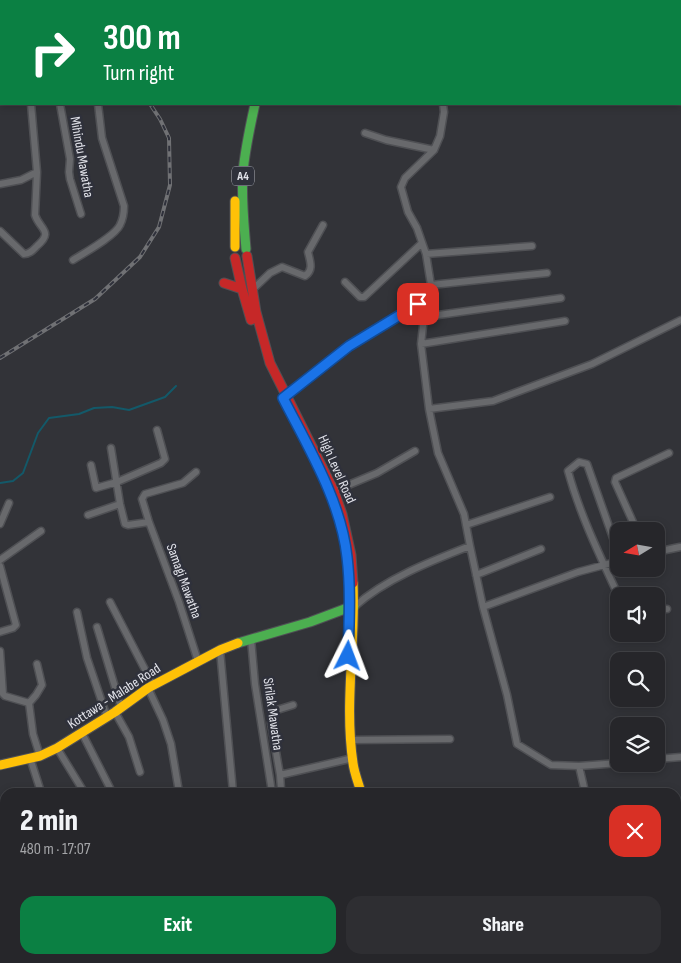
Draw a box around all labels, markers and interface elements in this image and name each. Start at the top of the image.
text: 300 m [103,17,181,60]
icon: right [20,20,85,85]
text: Turn right [103,60,174,87]
street label: Mihindu Mawatha [67,115,97,199]
road number: A4 [232,167,254,186]
pin [397,283,439,325]
icon: arrive [404,290,432,318]
street label: High Level Road [314,432,360,506]
north arrow [610,522,665,578]
map controls [610,522,665,772]
street label: Samagi Mawatha [163,541,205,621]
button: sound [610,587,665,642]
position arrow [321,629,373,681]
button: search [610,652,665,707]
street label: Kottawa - Malabe Road [64,660,164,732]
street label: Sirilak Mawatha [259,677,287,751]
button: layers [610,717,665,772]
text: 2 min [20,803,78,839]
button: close [609,805,661,857]
text: 480 m · 17:07 [20,840,90,859]
button: Exit [20,896,336,954]
button: Share [346,896,661,954]

